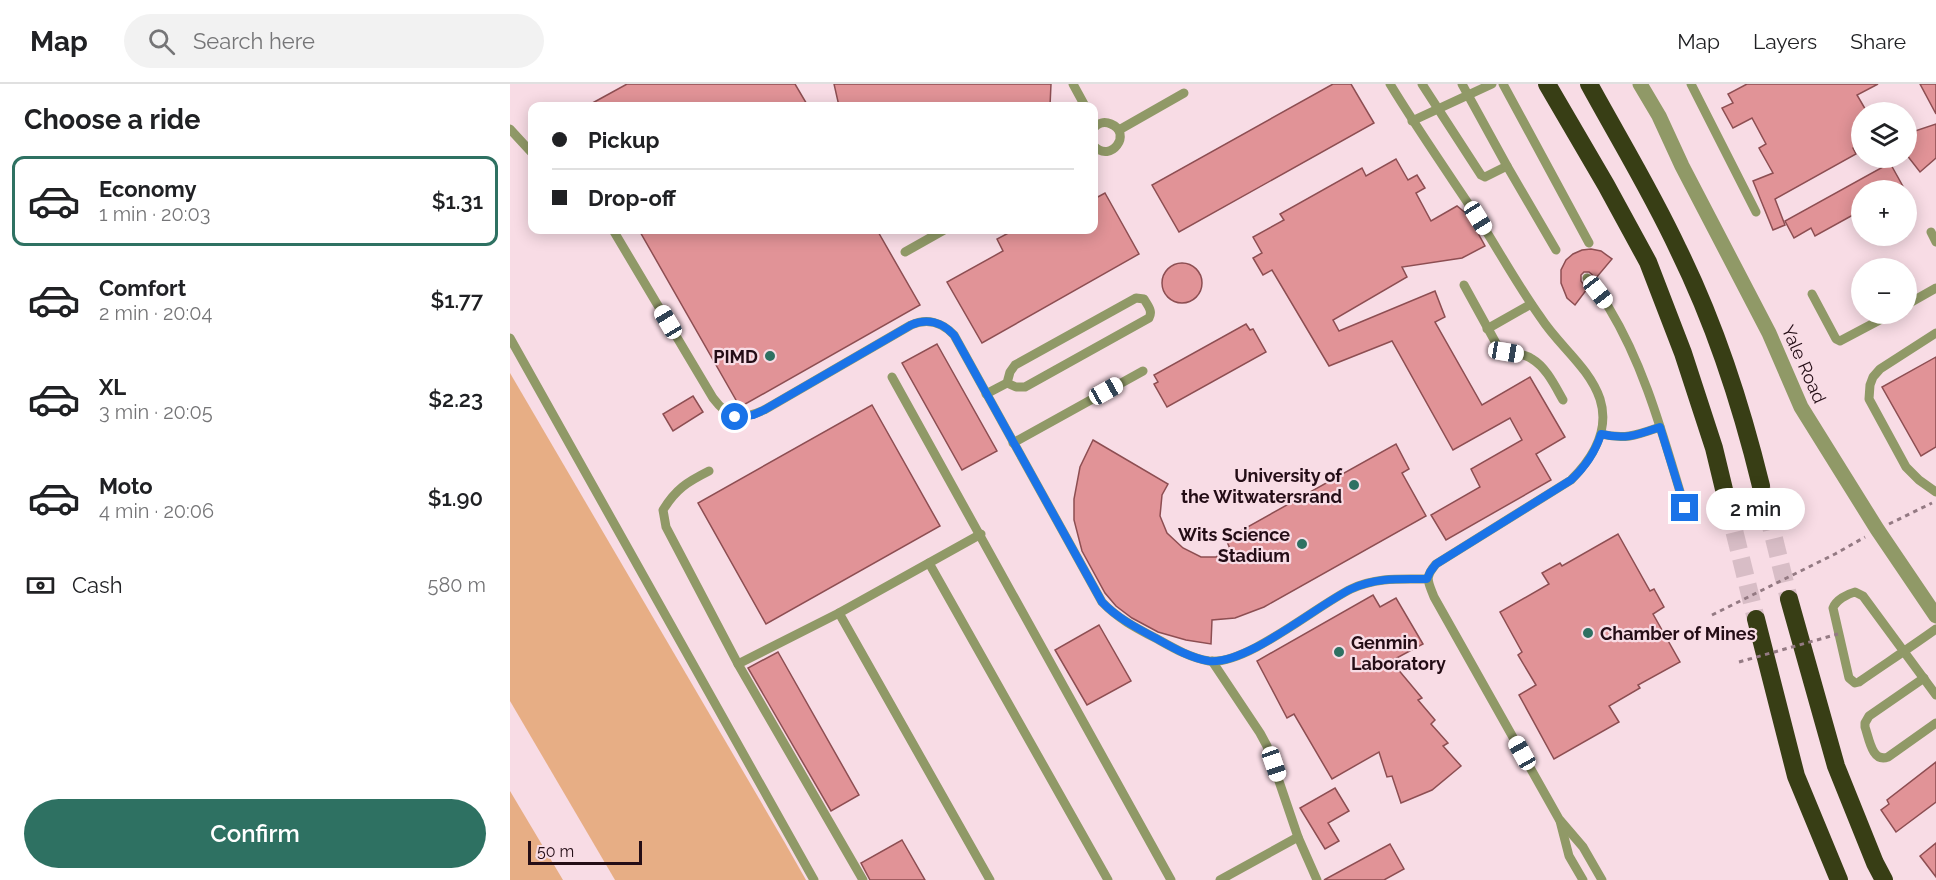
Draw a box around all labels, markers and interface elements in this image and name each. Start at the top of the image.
search box [124,14,544,68]
text: Map [30,25,88,58]
icon: search [145,25,178,58]
text: Search here [193,28,315,54]
text: Map [1677,29,1720,54]
text: Layers [1753,29,1817,54]
text: Share [1850,29,1906,54]
map controls [1851,102,1917,324]
button: layers [1851,102,1917,168]
text: Choose a ride [24,104,200,135]
text: Pickup [588,127,660,153]
icon: car [27,174,81,228]
text: Economy [99,176,197,202]
button: + [1851,180,1917,246]
text: Drop-off [588,185,676,211]
text: $1.31 [432,188,483,214]
car [1461,198,1495,238]
text: 1 min · 20:03 [99,202,210,226]
button: − [1851,258,1917,324]
car [1580,272,1616,312]
icon: car [27,273,81,327]
text: Comfort [99,275,186,301]
text: $1.77 [430,287,483,313]
text: 2 min · 20:04 [99,301,212,325]
car [651,302,685,342]
street label: Yale Road [1777,322,1831,406]
car [1487,340,1525,364]
place label: PIMD [713,346,758,367]
marker: PIMD [763,349,777,363]
icon: car [27,372,81,426]
text: XL [99,374,126,400]
car [1086,374,1126,408]
text: $2.23 [428,386,483,412]
text: 3 min · 20:05 [99,400,213,424]
route start [721,403,748,430]
place label: University of the Witwatersrand [1181,465,1343,507]
icon: car [27,471,81,525]
text: Moto [99,473,153,499]
marker: University of the Witwatersrand [1347,478,1361,492]
text: $1.90 [428,485,483,511]
callout: 2 min [1706,487,1805,529]
route end [1671,494,1698,521]
text: 2 min [1730,497,1781,521]
text: 4 min · 20:06 [99,499,214,523]
place label: Wits Science Stadium [1178,524,1290,566]
marker: Wits Science Stadium [1295,537,1309,551]
icon: cash [24,569,57,602]
text: Cash [72,572,123,598]
text: 580 m [428,573,486,597]
place label: Chamber of Mines [1600,623,1756,644]
marker: Chamber of Mines [1581,626,1595,640]
place label: Genmin Laboratory [1351,632,1446,674]
marker: Genmin Laboratory [1332,645,1346,659]
car [1505,733,1539,773]
car [1260,744,1288,784]
button: Confirm [24,799,486,868]
scale bar [528,838,642,866]
text: 50 m [537,842,574,861]

